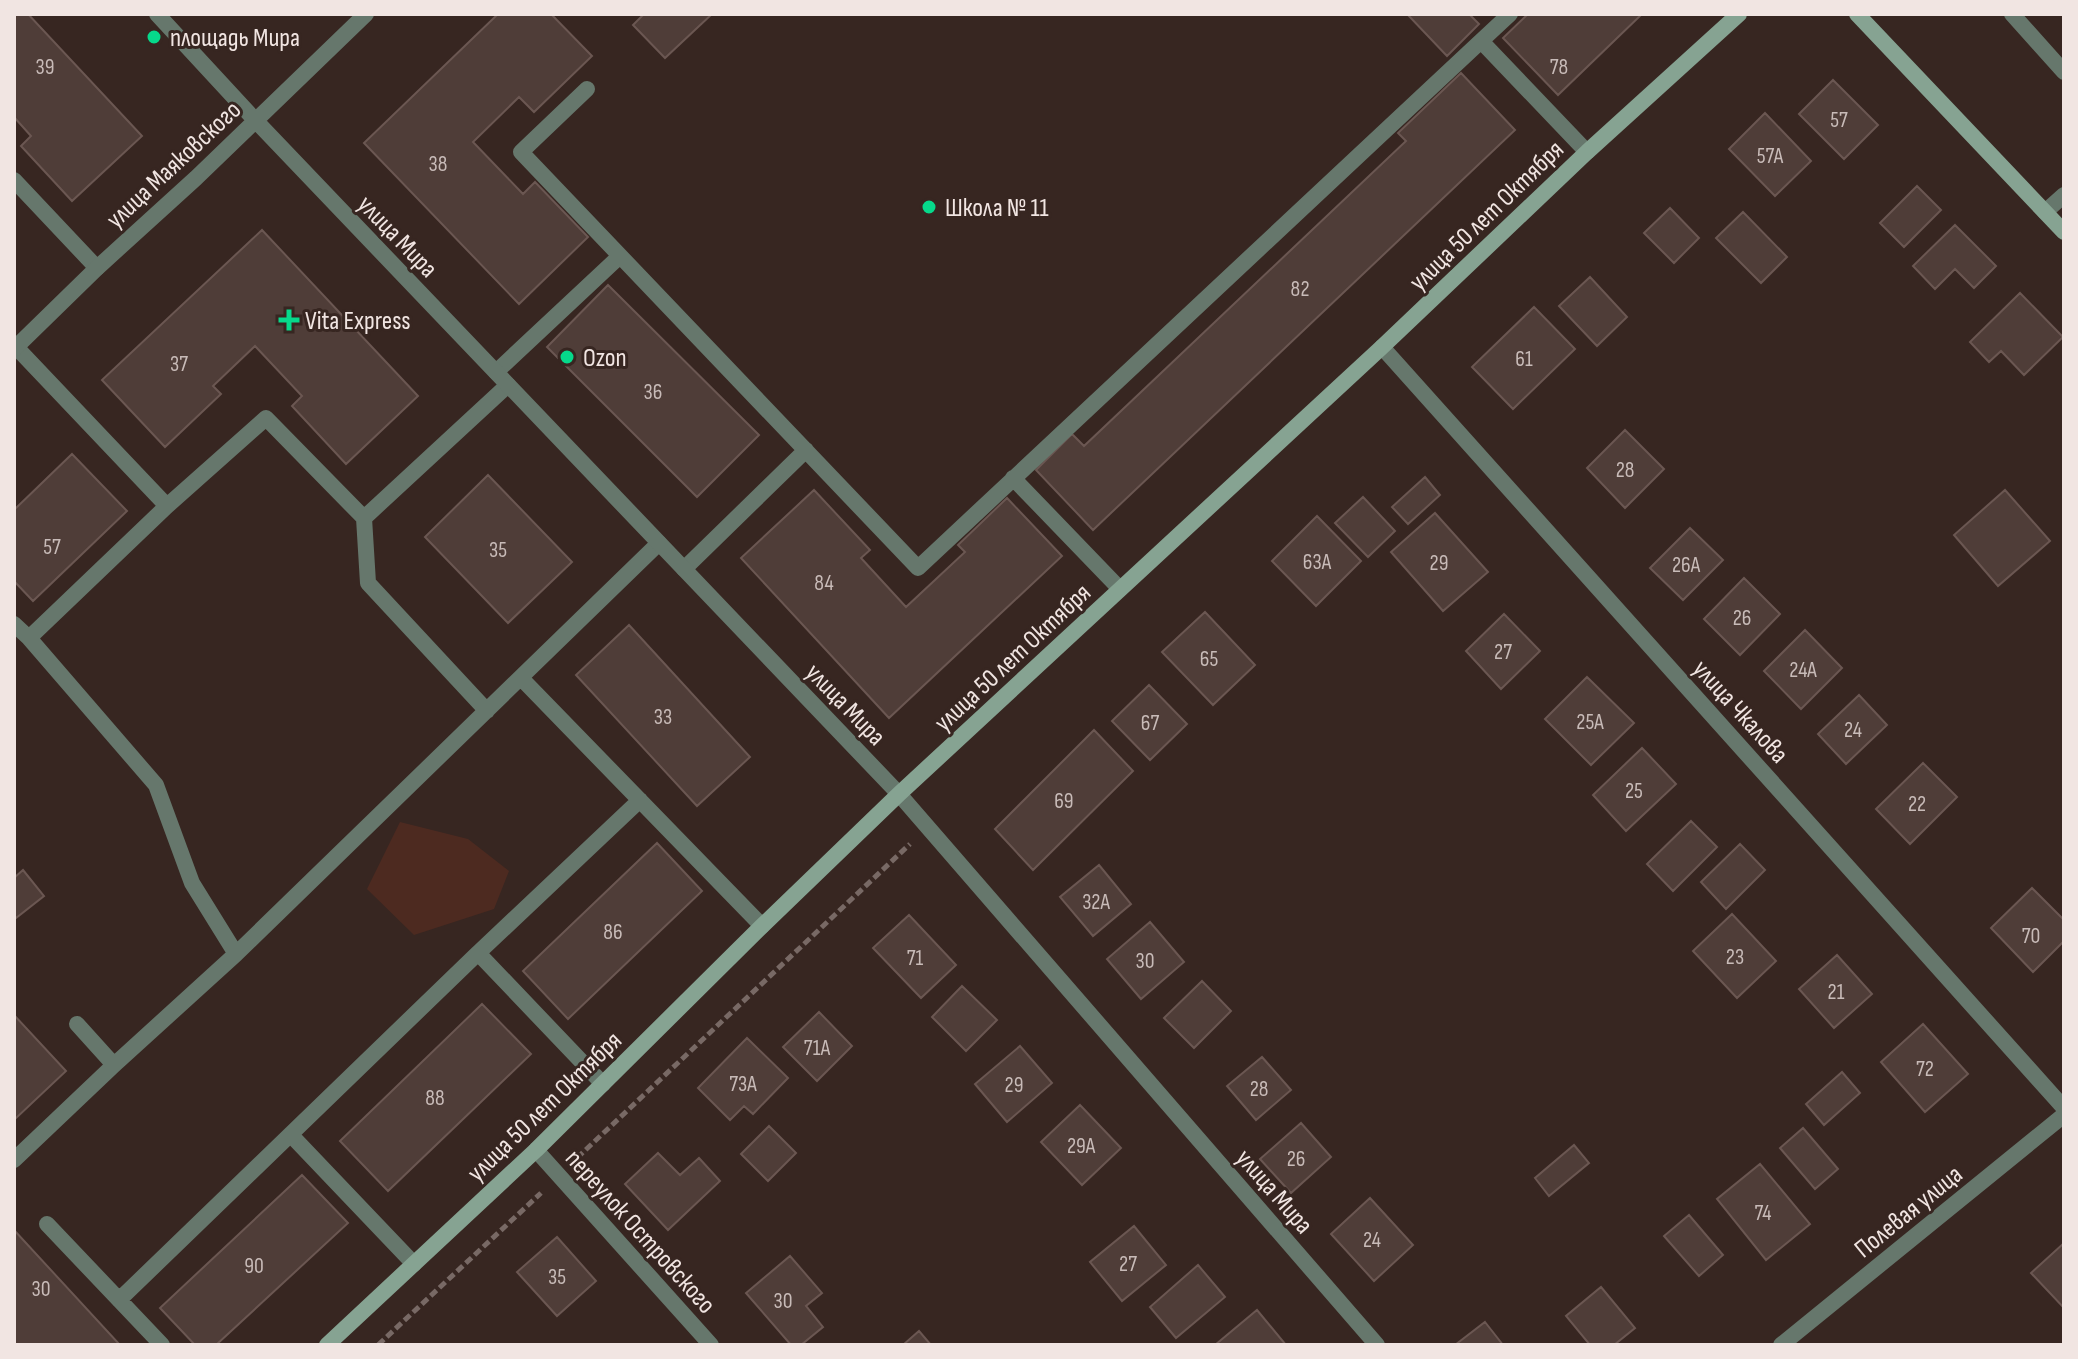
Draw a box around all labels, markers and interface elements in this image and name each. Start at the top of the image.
place label: площадь Мира [170,23,300,54]
marker: площадь Мира [145,28,163,46]
house number: 39 [36,54,54,81]
house number: 78 [1550,54,1568,81]
street label: улица Маяковского [100,95,248,235]
house number: 57 [1830,107,1848,134]
street label: улица 50 лет Октября [1403,135,1571,298]
house number: 57А [1757,143,1784,170]
house number: 38 [429,151,447,178]
street label: улица Мира [350,190,443,284]
place label: Школа № 11 [945,193,1049,224]
marker: Школа № 11 [920,198,938,216]
house number: 82 [1290,276,1310,303]
place label: Vita Express [305,306,411,337]
marker: Vita Express [280,311,298,329]
place label: Ozon [583,343,627,374]
house number: 61 [1515,346,1533,373]
marker: Ozon [558,348,576,366]
house number: 37 [170,351,188,378]
house number: 36 [644,379,662,406]
house number: 28 [1616,457,1634,484]
house number: 57 [43,534,61,561]
house number: 35 [489,537,507,564]
house number: 63А [1303,549,1332,576]
house number: 29 [1430,550,1448,577]
house number: 26А [1672,552,1701,579]
house number: 84 [814,570,834,597]
street label: улица 50 лет Октября [928,578,1098,739]
house number: 26 [1733,605,1751,632]
house number: 27 [1494,639,1512,666]
house number: 65 [1200,646,1218,673]
street label: улица Чкалова [1686,654,1794,770]
house number: 24А [1789,657,1817,684]
street label: улица Мира [798,658,891,752]
house number: 33 [654,704,672,731]
house number: 25А [1576,709,1604,736]
house number: 67 [1141,710,1159,737]
house number: 24 [1844,717,1862,744]
house number: 25 [1625,778,1643,805]
house number: 69 [1054,788,1074,815]
house number: 22 [1908,791,1926,818]
house number: 32А [1082,889,1110,916]
house number: 86 [603,919,623,946]
house number: 70 [2022,923,2040,950]
house number: 23 [1726,944,1744,971]
house number: 71 [907,945,924,972]
house number: 30 [1135,948,1155,975]
house number: 21 [1828,979,1845,1006]
street label: улица 50 лет Октября [461,1026,629,1189]
house number: 71А [804,1035,831,1062]
house number: 72 [1916,1056,1934,1083]
house number: 73А [729,1071,757,1098]
house number: 29 [1005,1072,1023,1099]
house number: 28 [1250,1076,1268,1103]
house number: 88 [425,1085,445,1112]
house number: 29А [1067,1133,1096,1160]
street label: улица Мира [1229,1143,1319,1241]
street label: переулок Островского [558,1144,722,1320]
house number: 26 [1287,1146,1305,1173]
street label: Полевая улица [1849,1159,1969,1265]
house number: 74 [1755,1200,1771,1227]
house number: 24 [1363,1227,1381,1254]
house number: 27 [1119,1251,1137,1278]
house number: 90 [244,1253,264,1280]
house number: 35 [548,1264,566,1291]
house number: 30 [31,1276,51,1303]
house number: 30 [773,1288,793,1315]

